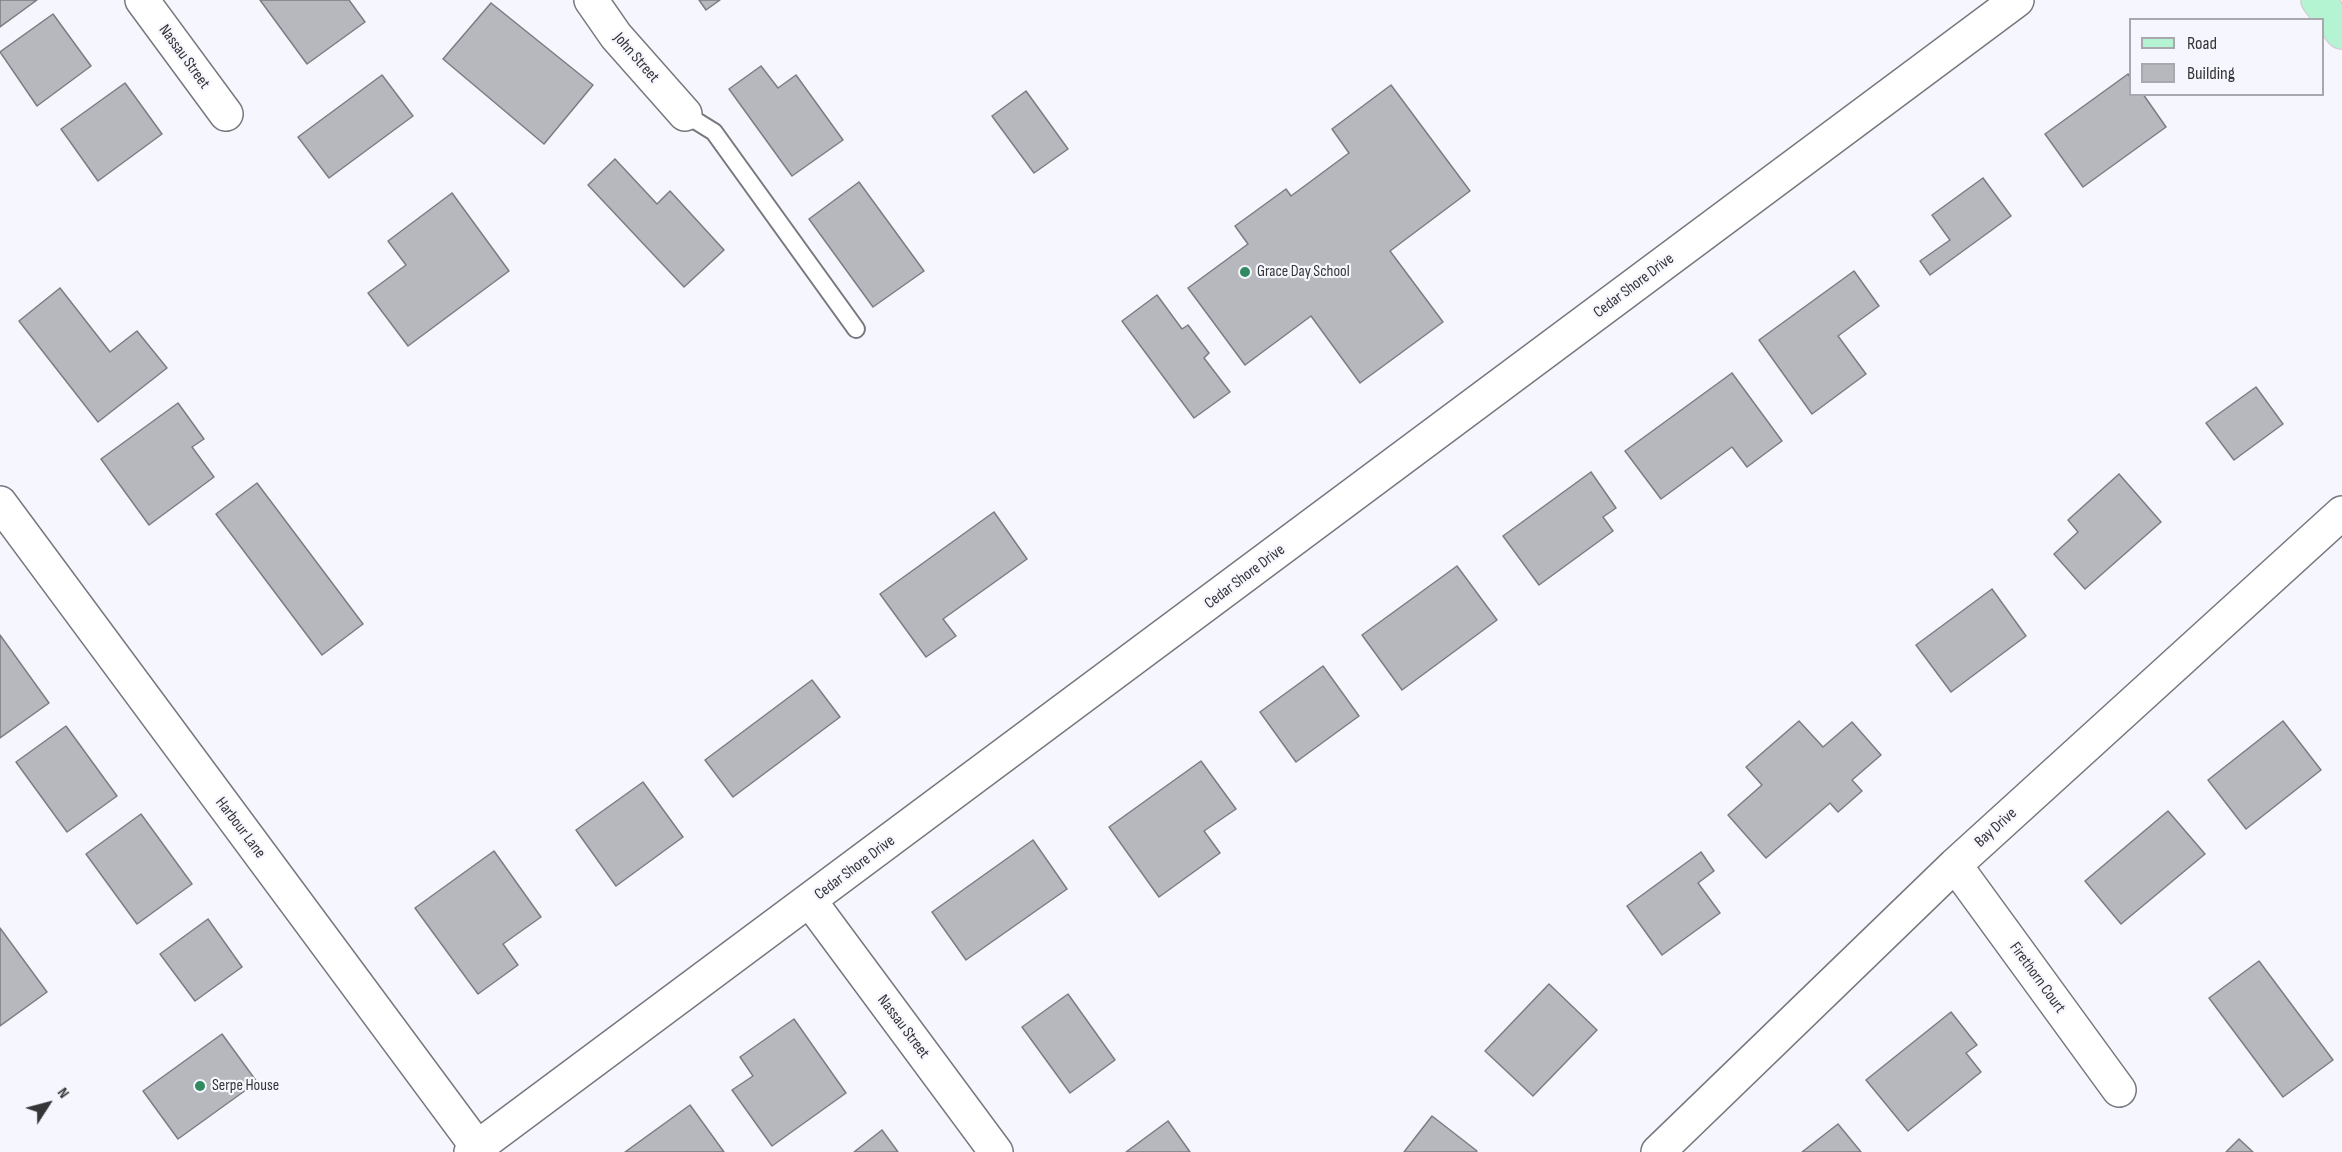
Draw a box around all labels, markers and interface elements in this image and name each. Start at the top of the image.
legend [2129,18,2324,96]
street label: Nassau Street [154,21,214,93]
street label: John Street [609,29,663,87]
text: Road [2187,33,2217,54]
text: Building [2187,63,2235,84]
street label: Cedar Shore Drive [1590,250,1678,322]
place label: Grace Day School [1257,262,1350,282]
marker: Grace Day School [1238,265,1252,279]
street label: Cedar Shore Drive [1201,541,1289,613]
street label: Harbour Lane [211,794,269,862]
street label: Bay Drive [1971,804,2021,852]
street label: Cedar Shore Drive [811,832,899,904]
street label: Firethorn Court [2005,939,2069,1017]
street label: Nassau Street [873,991,933,1063]
north arrow [18,1074,78,1134]
place label: Serpe House [212,1076,279,1096]
marker: Serpe House [193,1079,207,1093]
text: N [53,1084,73,1102]

